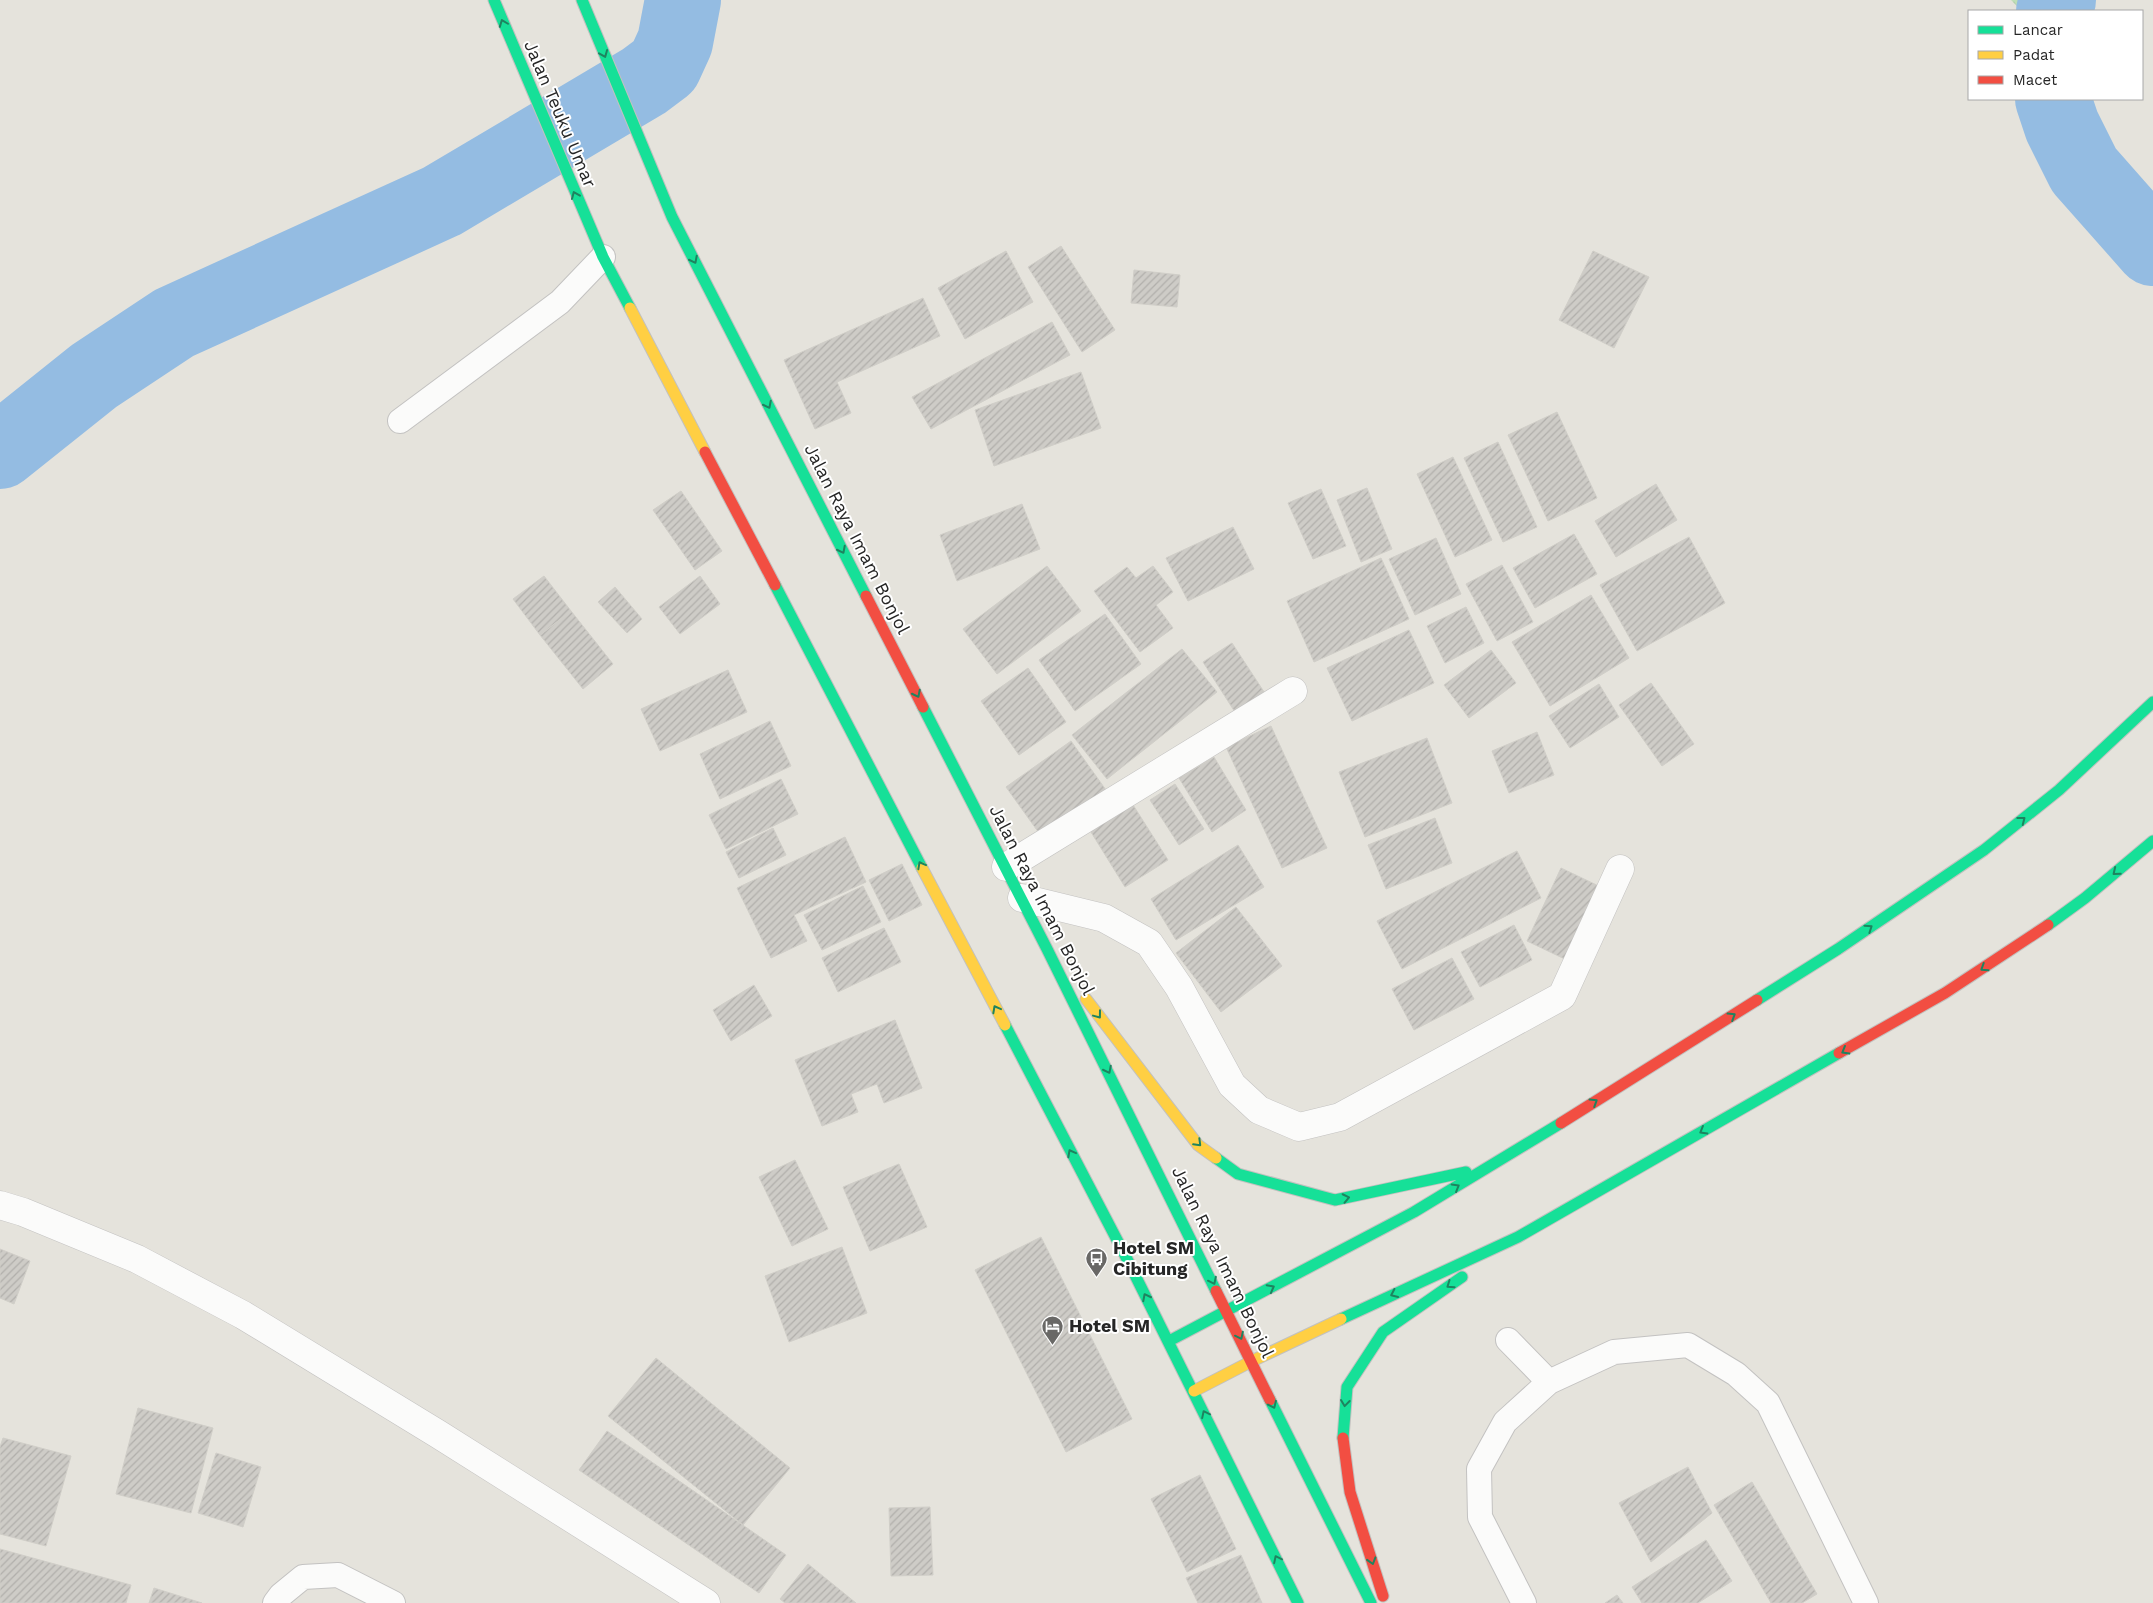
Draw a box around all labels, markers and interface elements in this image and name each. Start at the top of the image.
legend [1968,10,2143,100]
one-way arrow [499,19,509,27]
text: Lancar [2013,21,2063,39]
street label: Jalan Teuku Umar [520,37,601,190]
text: Padat [2013,46,2055,64]
one-way arrow [598,49,608,58]
text: Macet [2013,71,2058,89]
one-way arrow [571,191,582,200]
one-way arrow [688,255,698,264]
one-way arrow [762,400,772,409]
street label: Jalan Raya Imam Bonjol [800,440,915,638]
one-way arrow [836,544,846,553]
one-way arrow [911,689,921,698]
street label: Jalan Raya Imam Bonjol [985,801,1100,999]
one-way arrow [2016,818,2025,826]
one-way arrow [917,861,927,870]
one-way arrow [2112,867,2121,876]
one-way arrow [1863,925,1873,934]
one-way arrow [1981,962,1990,971]
one-way arrow [992,1005,1002,1014]
one-way arrow [1093,1009,1101,1018]
one-way arrow [1727,1012,1736,1022]
one-way arrow [1841,1044,1850,1054]
one-way arrow [1102,1065,1112,1074]
one-way arrow [1589,1099,1598,1108]
one-way arrow [1700,1125,1709,1135]
one-way arrow [1192,1137,1201,1146]
one-way arrow [1067,1149,1077,1158]
street label: Jalan Raya Imam Bonjol [1168,1163,1279,1361]
one-way arrow [1451,1183,1460,1193]
one-way arrow [1342,1193,1351,1203]
place label: Hotel SM Cibitung [1113,1237,1194,1279]
bus stop icon: Hotel SM Cibitung [1085,1246,1109,1277]
one-way arrow [1207,1276,1217,1285]
one-way arrow [1446,1279,1455,1288]
one-way arrow [1266,1284,1275,1294]
one-way arrow [1390,1288,1399,1299]
one-way arrow [1142,1294,1152,1303]
hotel icon: Hotel SM [1041,1314,1065,1345]
place label: Hotel SM [1069,1315,1150,1336]
one-way arrow [1234,1331,1244,1340]
one-way arrow [1267,1399,1277,1408]
one-way arrow [1340,1399,1351,1407]
one-way arrow [1201,1410,1211,1419]
one-way arrow [1272,1555,1283,1564]
one-way arrow [1366,1556,1376,1565]

